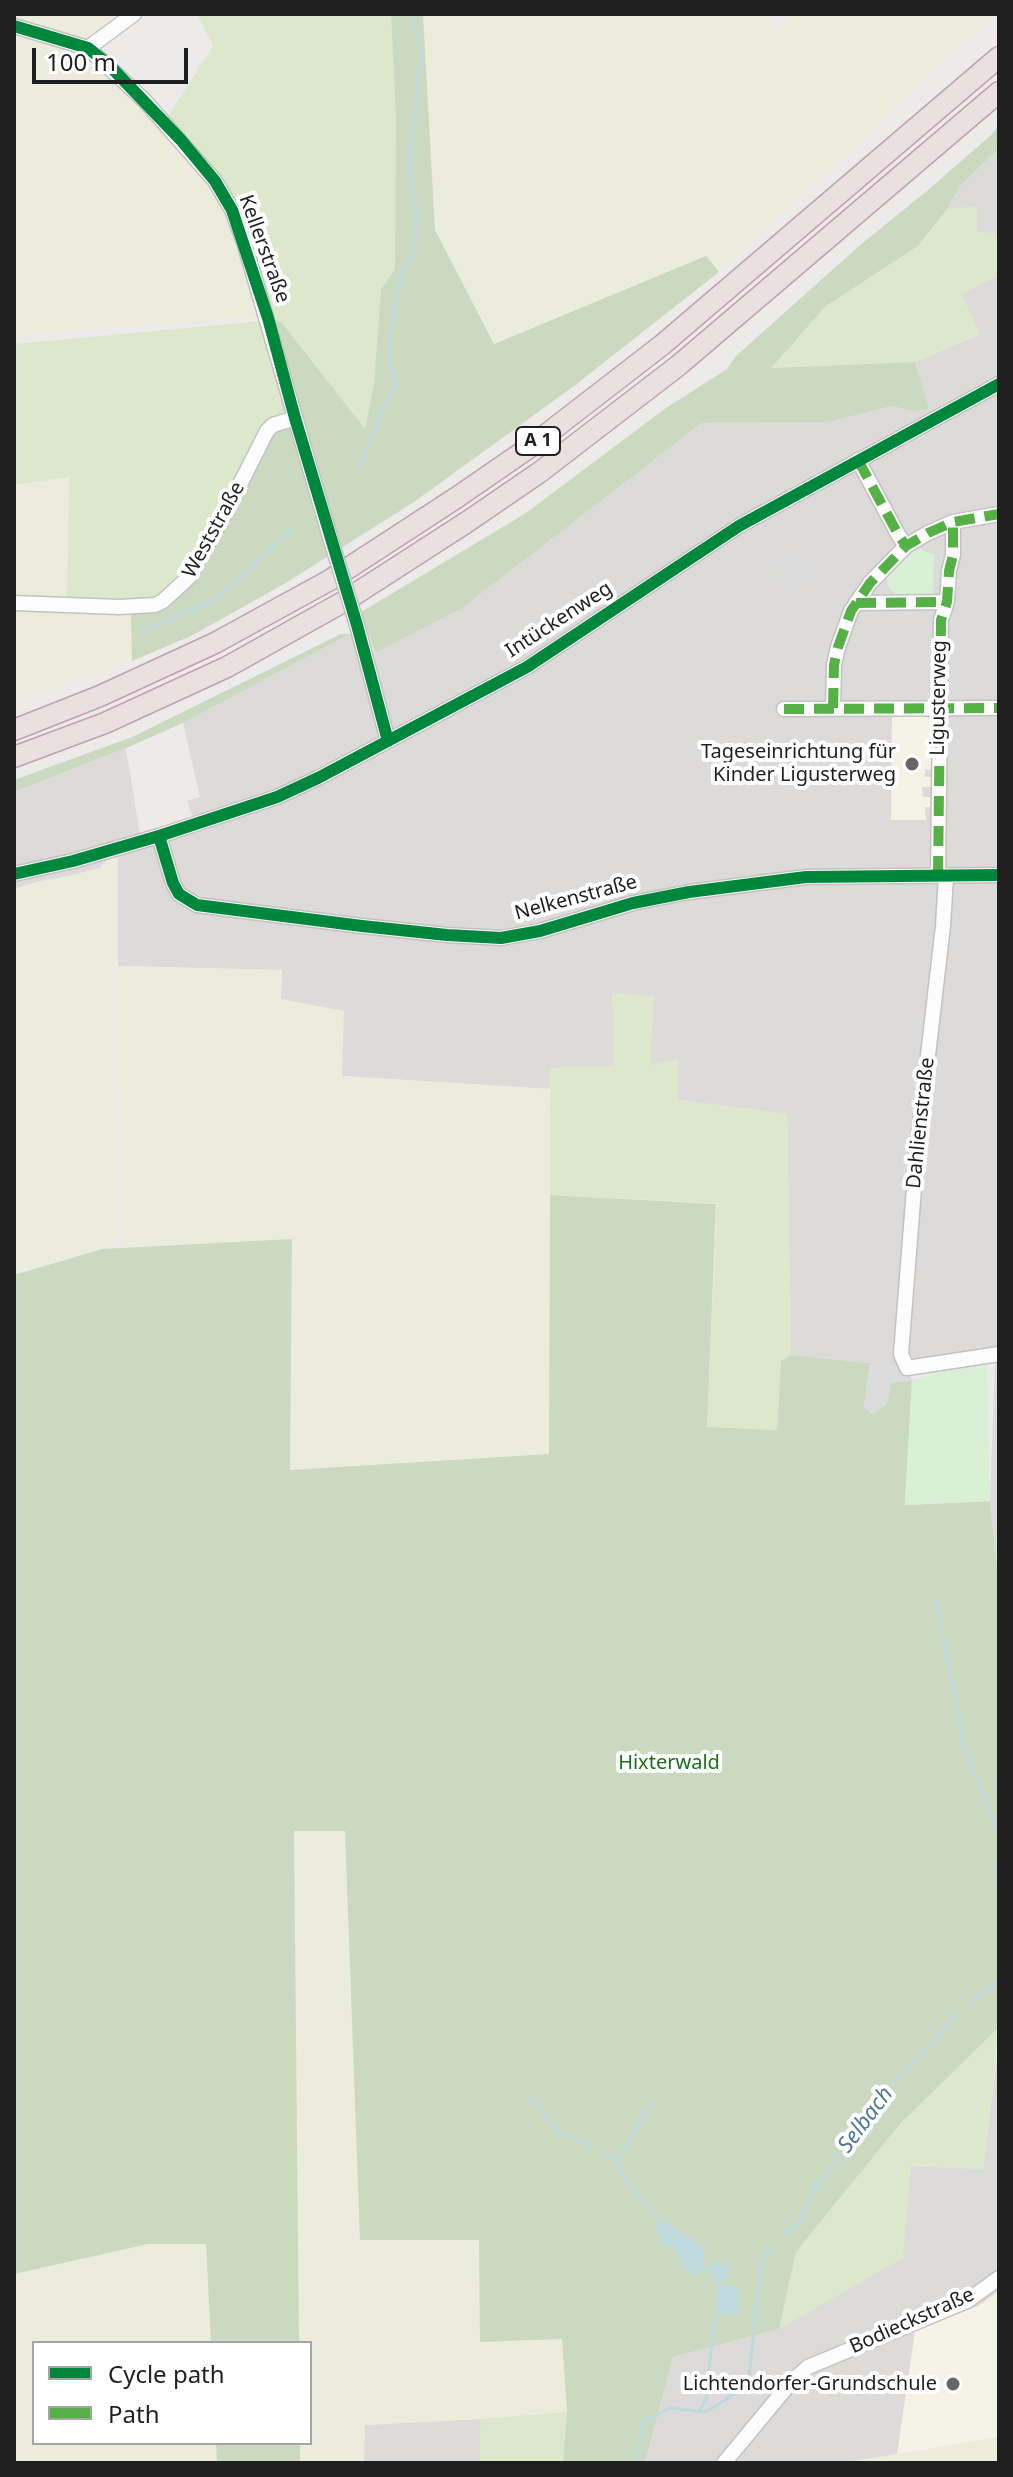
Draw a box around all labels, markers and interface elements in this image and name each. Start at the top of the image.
scale bar [36,32,192,82]
text: 100 m [46,45,116,78]
street label: Kellerstraße [233,192,295,306]
road number: A 1 [516,427,560,455]
street label: Weststraße [178,478,250,582]
street label: Intückenweg [501,577,617,663]
street label: Ligusterweg [926,640,952,756]
place label: Tageseinrichtung für Kinder Ligusterweg [701,740,896,787]
marker: Tageseinrichtung für Kinder Ligusterweg [903,755,921,773]
street label: Nelkenstraße [512,870,640,926]
street label: Dahlienstraße [902,1056,940,1190]
park label: Hixterwald [618,1751,720,1775]
water label: Selbach [833,2082,899,2158]
street label: Bodieckstraße [846,2283,978,2359]
legend [32,2341,312,2445]
text: Cycle path [108,2357,225,2390]
place label: Lichtendorfer-Grundschule [683,2372,937,2396]
marker: Lichtendorfer-Grundschule [944,2375,962,2393]
text: Path [108,2397,159,2430]

